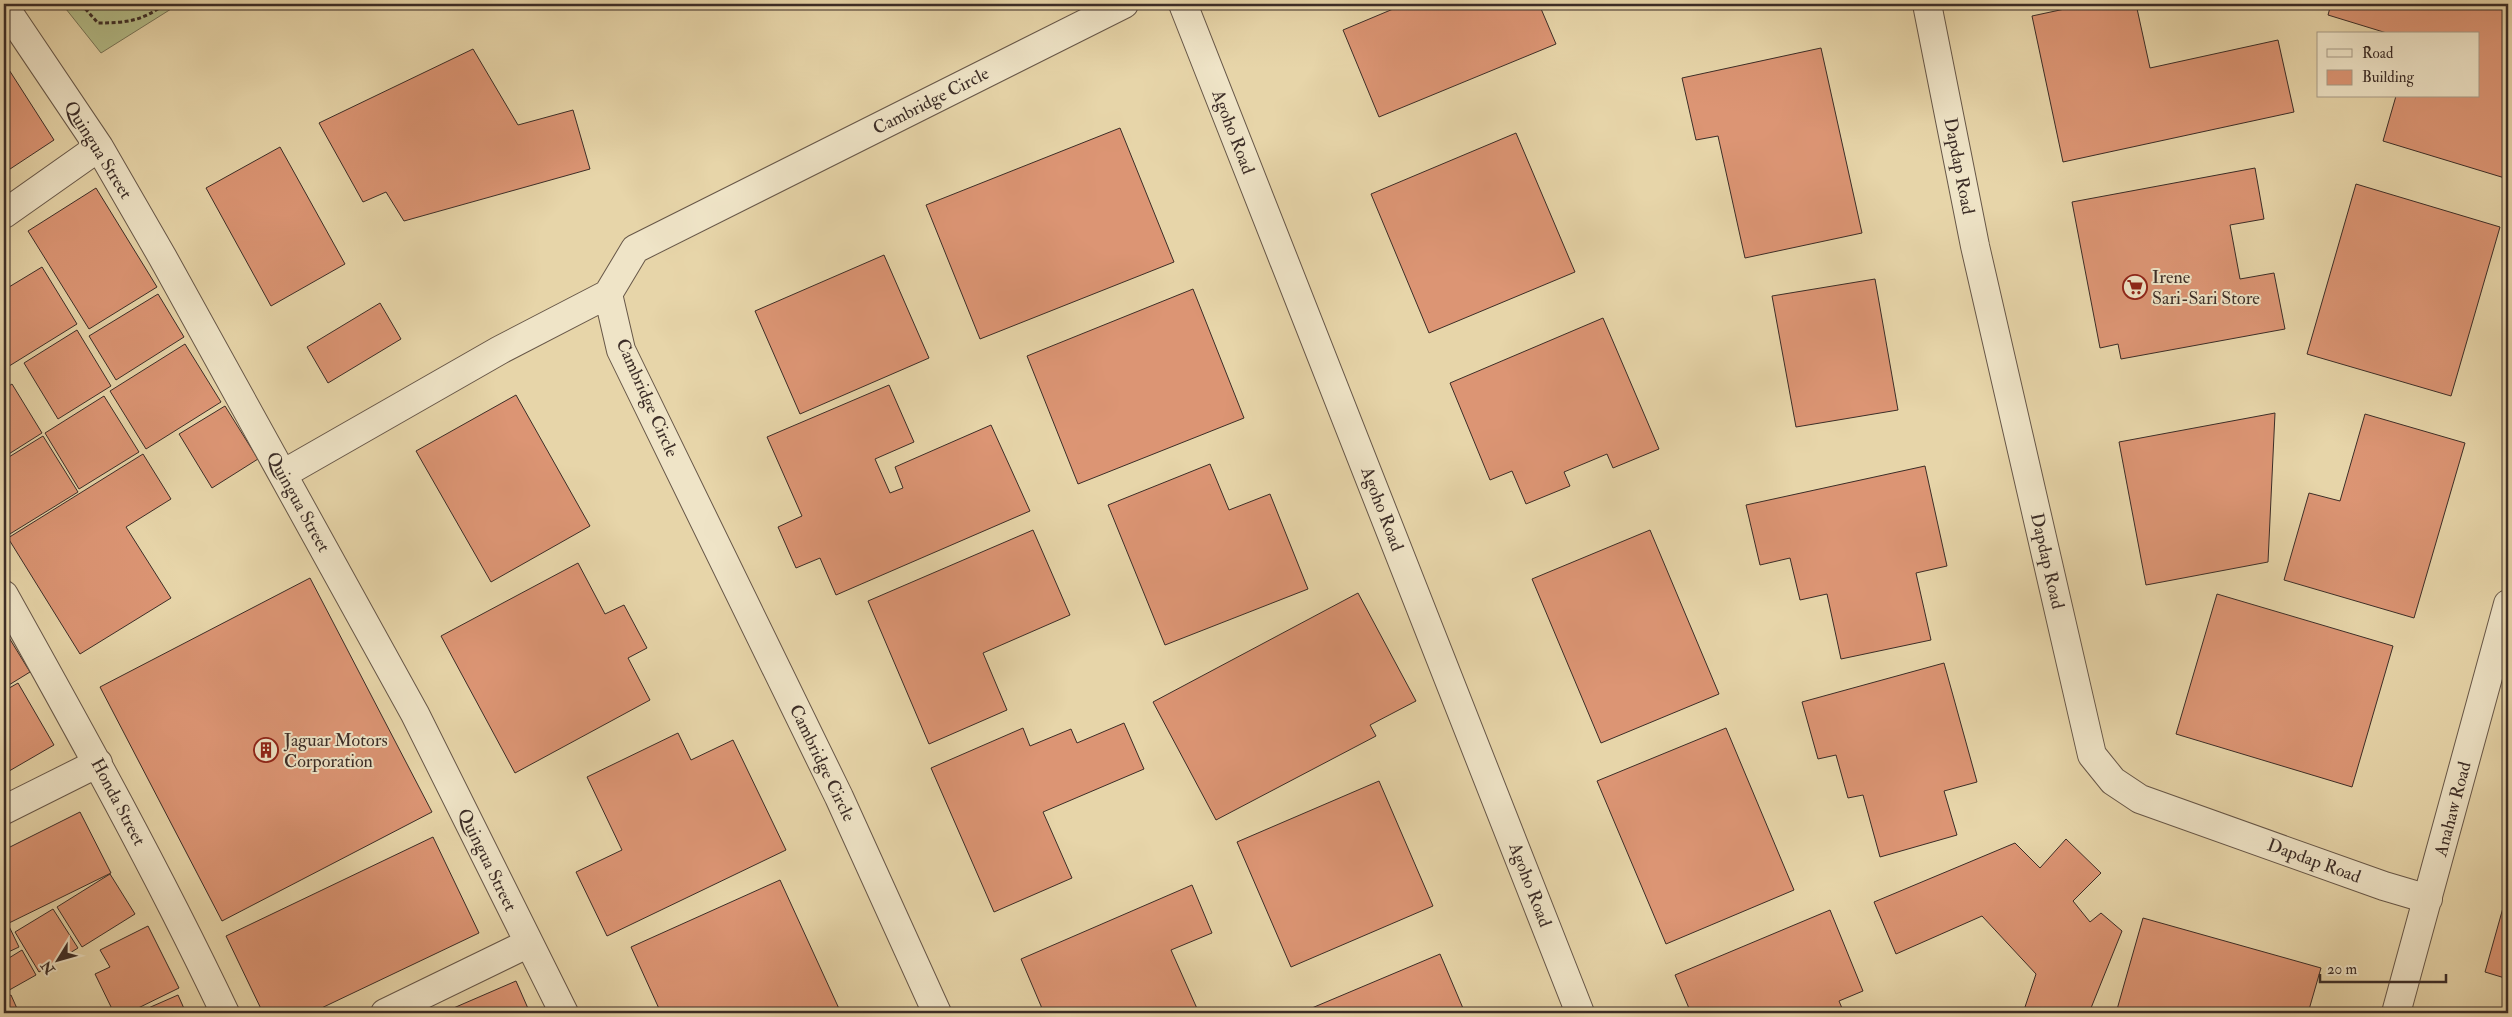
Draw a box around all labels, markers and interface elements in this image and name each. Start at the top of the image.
legend [2317,32,2480,98]
text: Road [2362,44,2394,63]
street label: Cambridge Circle [869,62,993,140]
text: Building [2362,68,2414,87]
street label: Agoho Road [1206,86,1260,178]
street label: Quingua Street [59,97,137,203]
street label: Dapdap Road [1938,116,1980,216]
place label: Irene Sari-Sari Store [2152,266,2260,310]
supermarket icon: Irene Sari-Sari Store [2122,274,2148,300]
street label: Cambridge Circle [611,335,684,461]
street label: Quingua Street [261,448,335,556]
street label: Agoho Road [1355,463,1409,555]
street label: Dapdap Road [2025,511,2069,611]
street label: Cambridge Circle [784,701,860,826]
place label: Jaguar Motors Corporation [283,729,388,773]
building icon: Jaguar Motors Corporation [253,737,279,763]
street label: Honda Street [85,754,151,850]
street label: Anahaw Road [2429,759,2477,860]
street label: Quingua Street [452,805,522,915]
street label: Dapdap Road [2264,833,2364,889]
street label: Agoho Road [1503,839,1557,931]
north arrow [32,934,82,984]
scale bar [2320,952,2446,984]
text: N [37,957,59,978]
text: 20 m [2327,960,2357,979]

